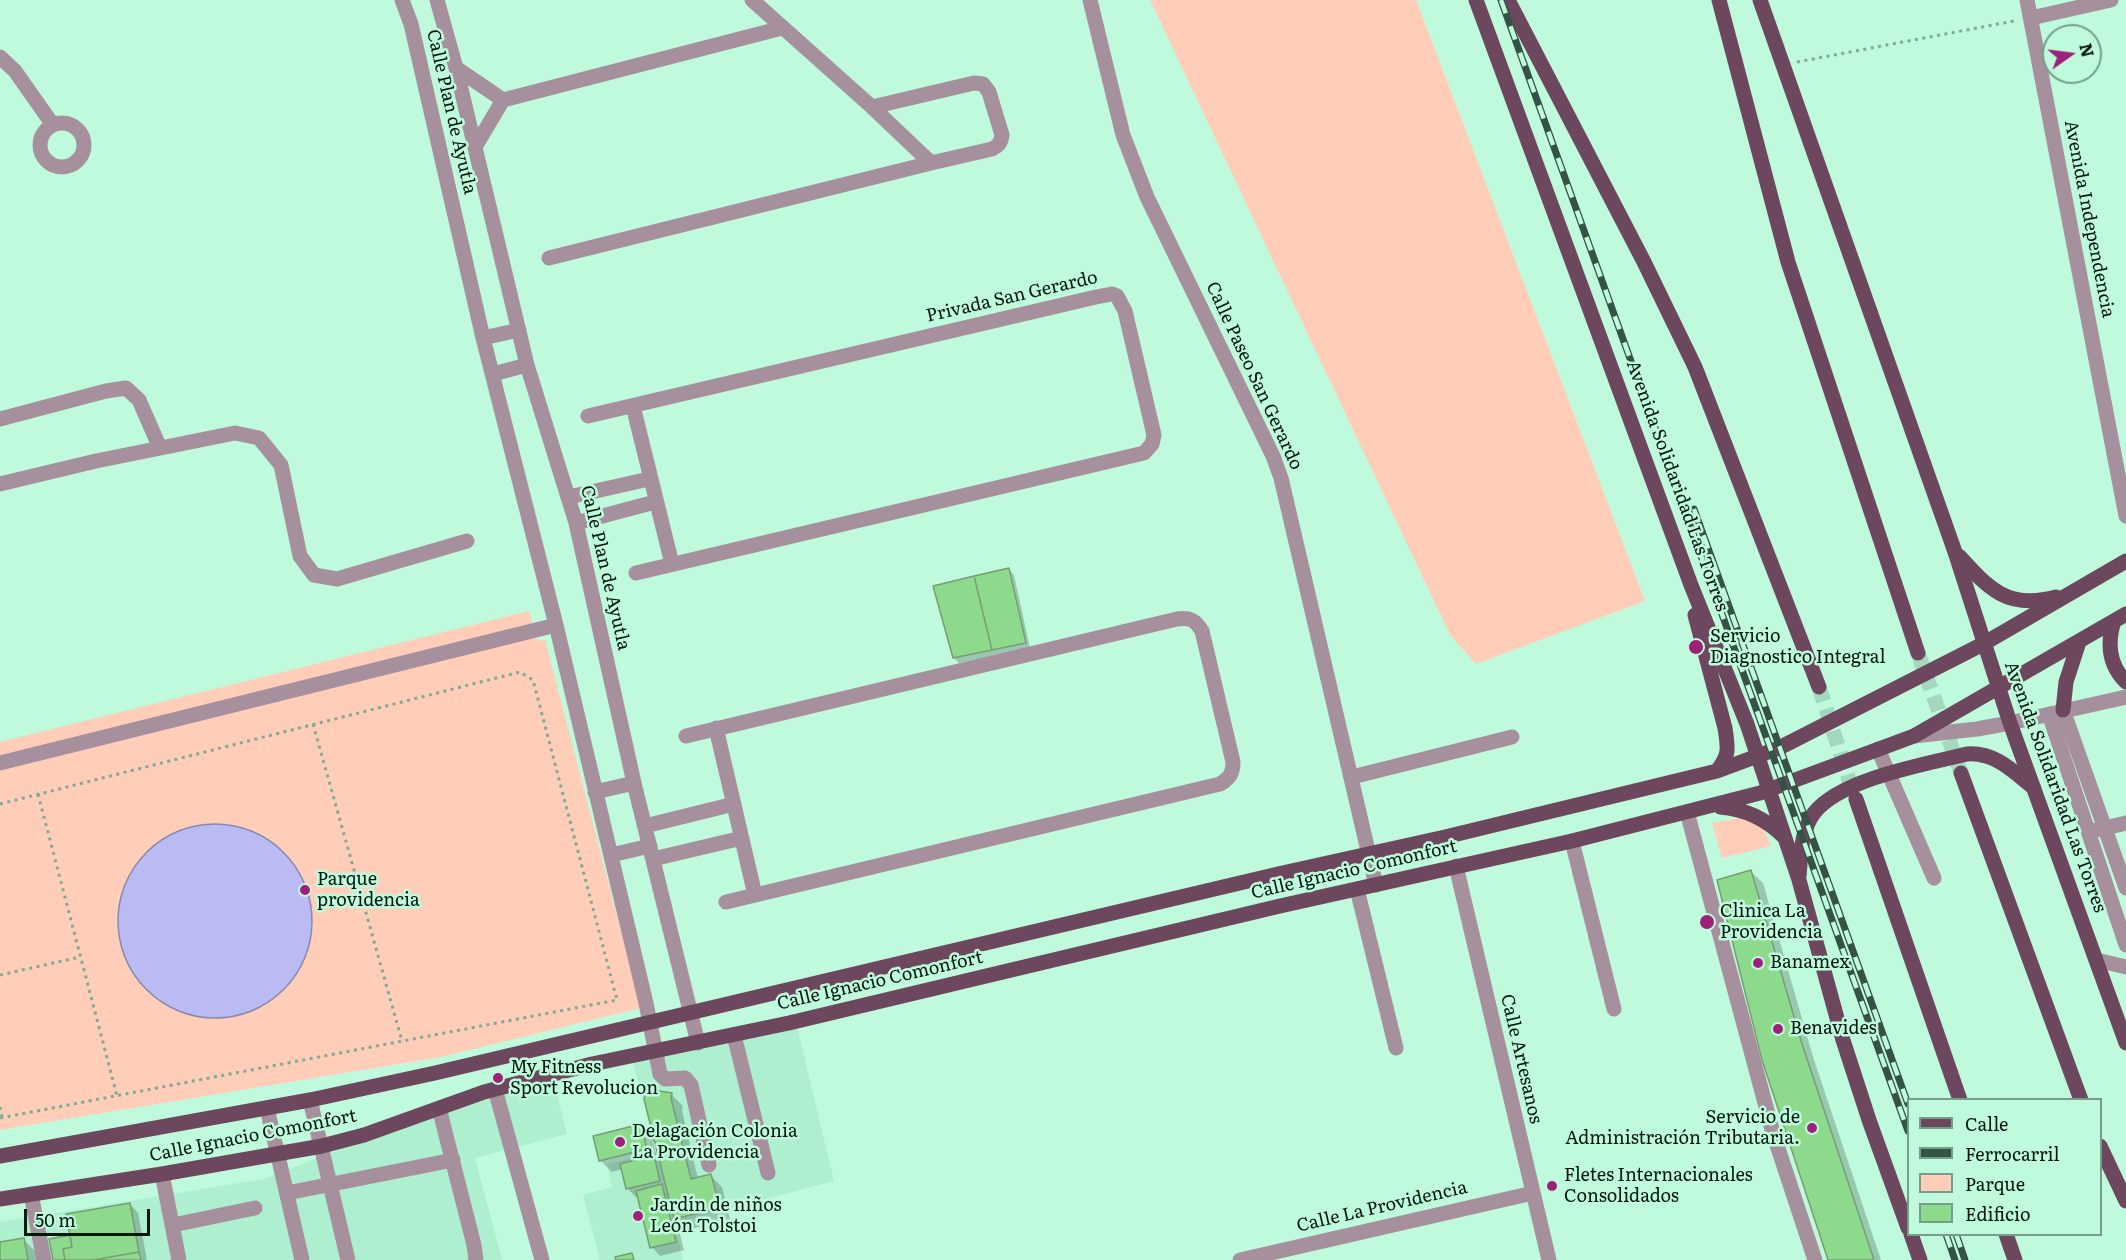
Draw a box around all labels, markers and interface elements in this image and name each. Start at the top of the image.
north arrow [2042,24,2102,84]
street label: Calle Plan de Ayutla [422,27,480,197]
text: N [2074,41,2101,60]
street label: Avenida Independencia [2059,118,2119,320]
street label: Privada San Gerardo [924,267,1100,327]
street label: Calle Paseo San Gerardo [1201,279,1307,473]
street label: Avenida Solidaridad Las Torres [1621,357,1733,615]
street label: Calle Plan de Ayutla [576,483,634,653]
place label: Servicio Diagnostico Integral [1710,626,1885,668]
marker: Servicio Diagnostico Integral [1687,638,1705,656]
street label: Avenida Solidaridad Las Torres [1999,658,2111,916]
street label: Calle Ignacio Comonfort [1249,836,1459,904]
place label: Parque providencia [317,869,420,912]
marker: Parque providencia [298,883,312,897]
place label: Clinica La Providencia [1720,901,1823,944]
marker: Clinica La Providencia [1698,913,1716,931]
street label: Calle Ignacio Comonfort [775,947,985,1015]
place label: Banamex [1770,952,1850,974]
marker: Banamex [1751,956,1765,970]
street label: Calle Artesanos [1496,992,1546,1126]
place label: Benavides [1790,1018,1877,1040]
marker: Benavides [1771,1022,1785,1036]
place label: My Fitness Sport Revolucion [510,1057,658,1100]
marker: My Fitness Sport Revolucion [491,1071,505,1085]
legend [1907,1098,2102,1236]
street label: Calle Ignacio Comonfort [148,1105,358,1167]
place label: Servicio de Administración Tributaria. [1565,1107,1800,1150]
text: Calle [1965,1110,2008,1137]
place label: Delagación Colonia La Providencia [632,1121,798,1164]
marker: Servicio de Administración Tributaria. [1805,1121,1819,1135]
marker: Delagación Colonia La Providencia [613,1135,627,1149]
text: Ferrocarril [1965,1140,2059,1167]
place label: Fletes Internacionales Consolidados [1564,1165,1753,1208]
text: Parque [1965,1170,2025,1197]
street label: Calle La Providencia [1295,1177,1469,1237]
marker: Fletes Internacionales Consolidados [1545,1179,1559,1193]
place label: Jardín de niños León Tolstoi [650,1195,782,1238]
scale bar [27,1197,153,1235]
text: Edificio [1965,1200,2031,1227]
text: 50 m [35,1206,76,1233]
marker: Jardín de niños León Tolstoi [631,1209,645,1223]

